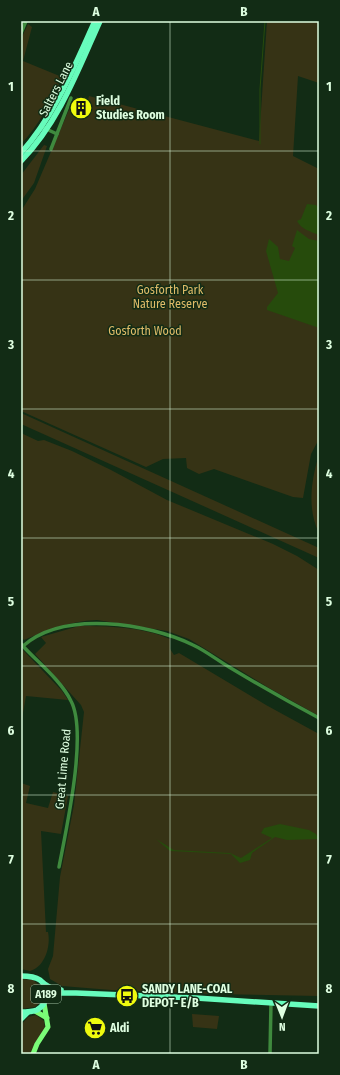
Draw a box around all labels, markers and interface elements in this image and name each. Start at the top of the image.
text: A [91,4,100,19]
text: B [240,4,248,19]
street label: Salters Lane [36,59,76,119]
text: 1 [8,79,14,94]
text: 1 [326,79,332,94]
place label: Field Studies Room [96,94,165,122]
building icon: Field Studies Room [68,95,94,121]
text: 2 [7,208,14,223]
text: 2 [325,208,332,223]
park label: Gosforth Park Nature Reserve [133,283,207,311]
park label: Gosforth Wood [108,324,182,338]
text: 3 [7,337,14,352]
text: 3 [325,337,332,352]
text: 4 [8,466,15,481]
text: 4 [326,466,333,481]
text: 5 [8,594,14,609]
text: 5 [326,594,332,609]
text: 6 [8,723,15,738]
text: 6 [326,723,333,738]
street label: Great Lime Road [53,728,73,810]
text: 7 [8,852,14,867]
text: 7 [326,852,332,867]
text: 8 [8,981,15,996]
text: 8 [326,981,333,996]
place label: SANDY LANE-COAL DEPOT- E/B [142,982,233,1010]
bus stop icon: SANDY LANE-COAL DEPOT- E/B [114,983,140,1009]
road number: A189 [31,985,61,1003]
north arrow [262,997,302,1037]
supermarket icon: Aldi [82,1015,108,1041]
text: N [279,1020,286,1033]
place label: Aldi [109,1021,129,1035]
text: A [91,1057,100,1072]
text: B [240,1057,248,1072]

